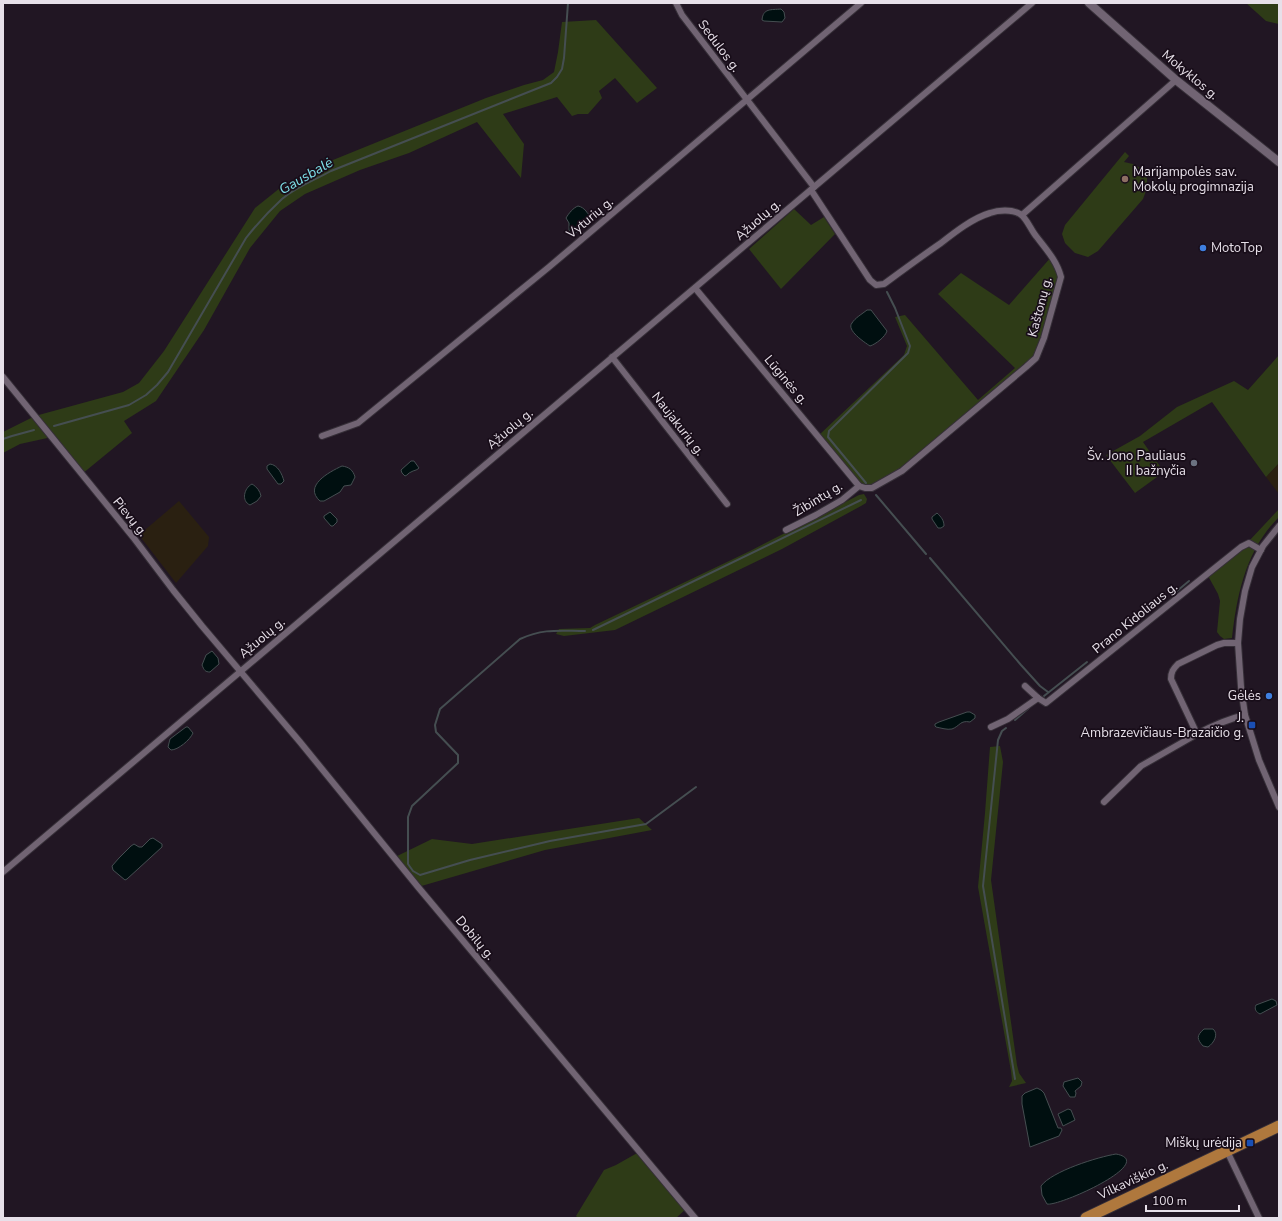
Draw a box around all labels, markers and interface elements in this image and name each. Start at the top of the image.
street label: Sedulos g. [693,16,745,76]
street label: Mokyklos g. [1158,46,1222,104]
water label: Gausbalė [276,153,337,199]
place label: Marijampolės sav. Mokolų progimnazija [1133,163,1254,196]
marker: Marijampolės sav. Mokolų progimnazija [1120,174,1130,184]
street label: Vyturių g. [562,193,617,244]
street label: Ąžuolų g. [731,195,785,245]
place label: MotoTop [1211,239,1263,257]
marker: MotoTop [1198,243,1208,253]
street label: Kaštonų g. [1023,275,1057,339]
street label: Lūginės g. [760,351,812,409]
street label: Naujakurių g. [647,388,709,460]
street label: Ąžuolų g. [483,404,537,454]
place label: Šv. Jono Pauliaus II bažnyčia [1087,446,1186,480]
marker: Šv. Jono Pauliaus II bažnyčia [1189,458,1199,468]
street label: Žibintų g. [790,476,846,521]
street label: Pievų g. [109,493,151,541]
street label: Prano Kidoliaus g. [1089,578,1181,658]
street label: Ąžuolų g. [235,613,289,663]
place label: Gėlės [1228,687,1261,705]
marker: Gėlės [1264,691,1274,701]
place label: J. Ambrazevičiaus-Brazaičio g. [1081,709,1244,742]
marker: J. Ambrazevičiaus-Brazaičio g. [1247,720,1257,730]
street label: Dobilų g. [451,912,499,964]
place label: Miškų urėdija [1165,1134,1242,1152]
marker: Miškų urėdija [1245,1138,1255,1148]
street label: Vilkaviškio g. [1094,1156,1171,1205]
scale bar [1146,1187,1239,1213]
text: 100 m [1152,1193,1187,1209]

